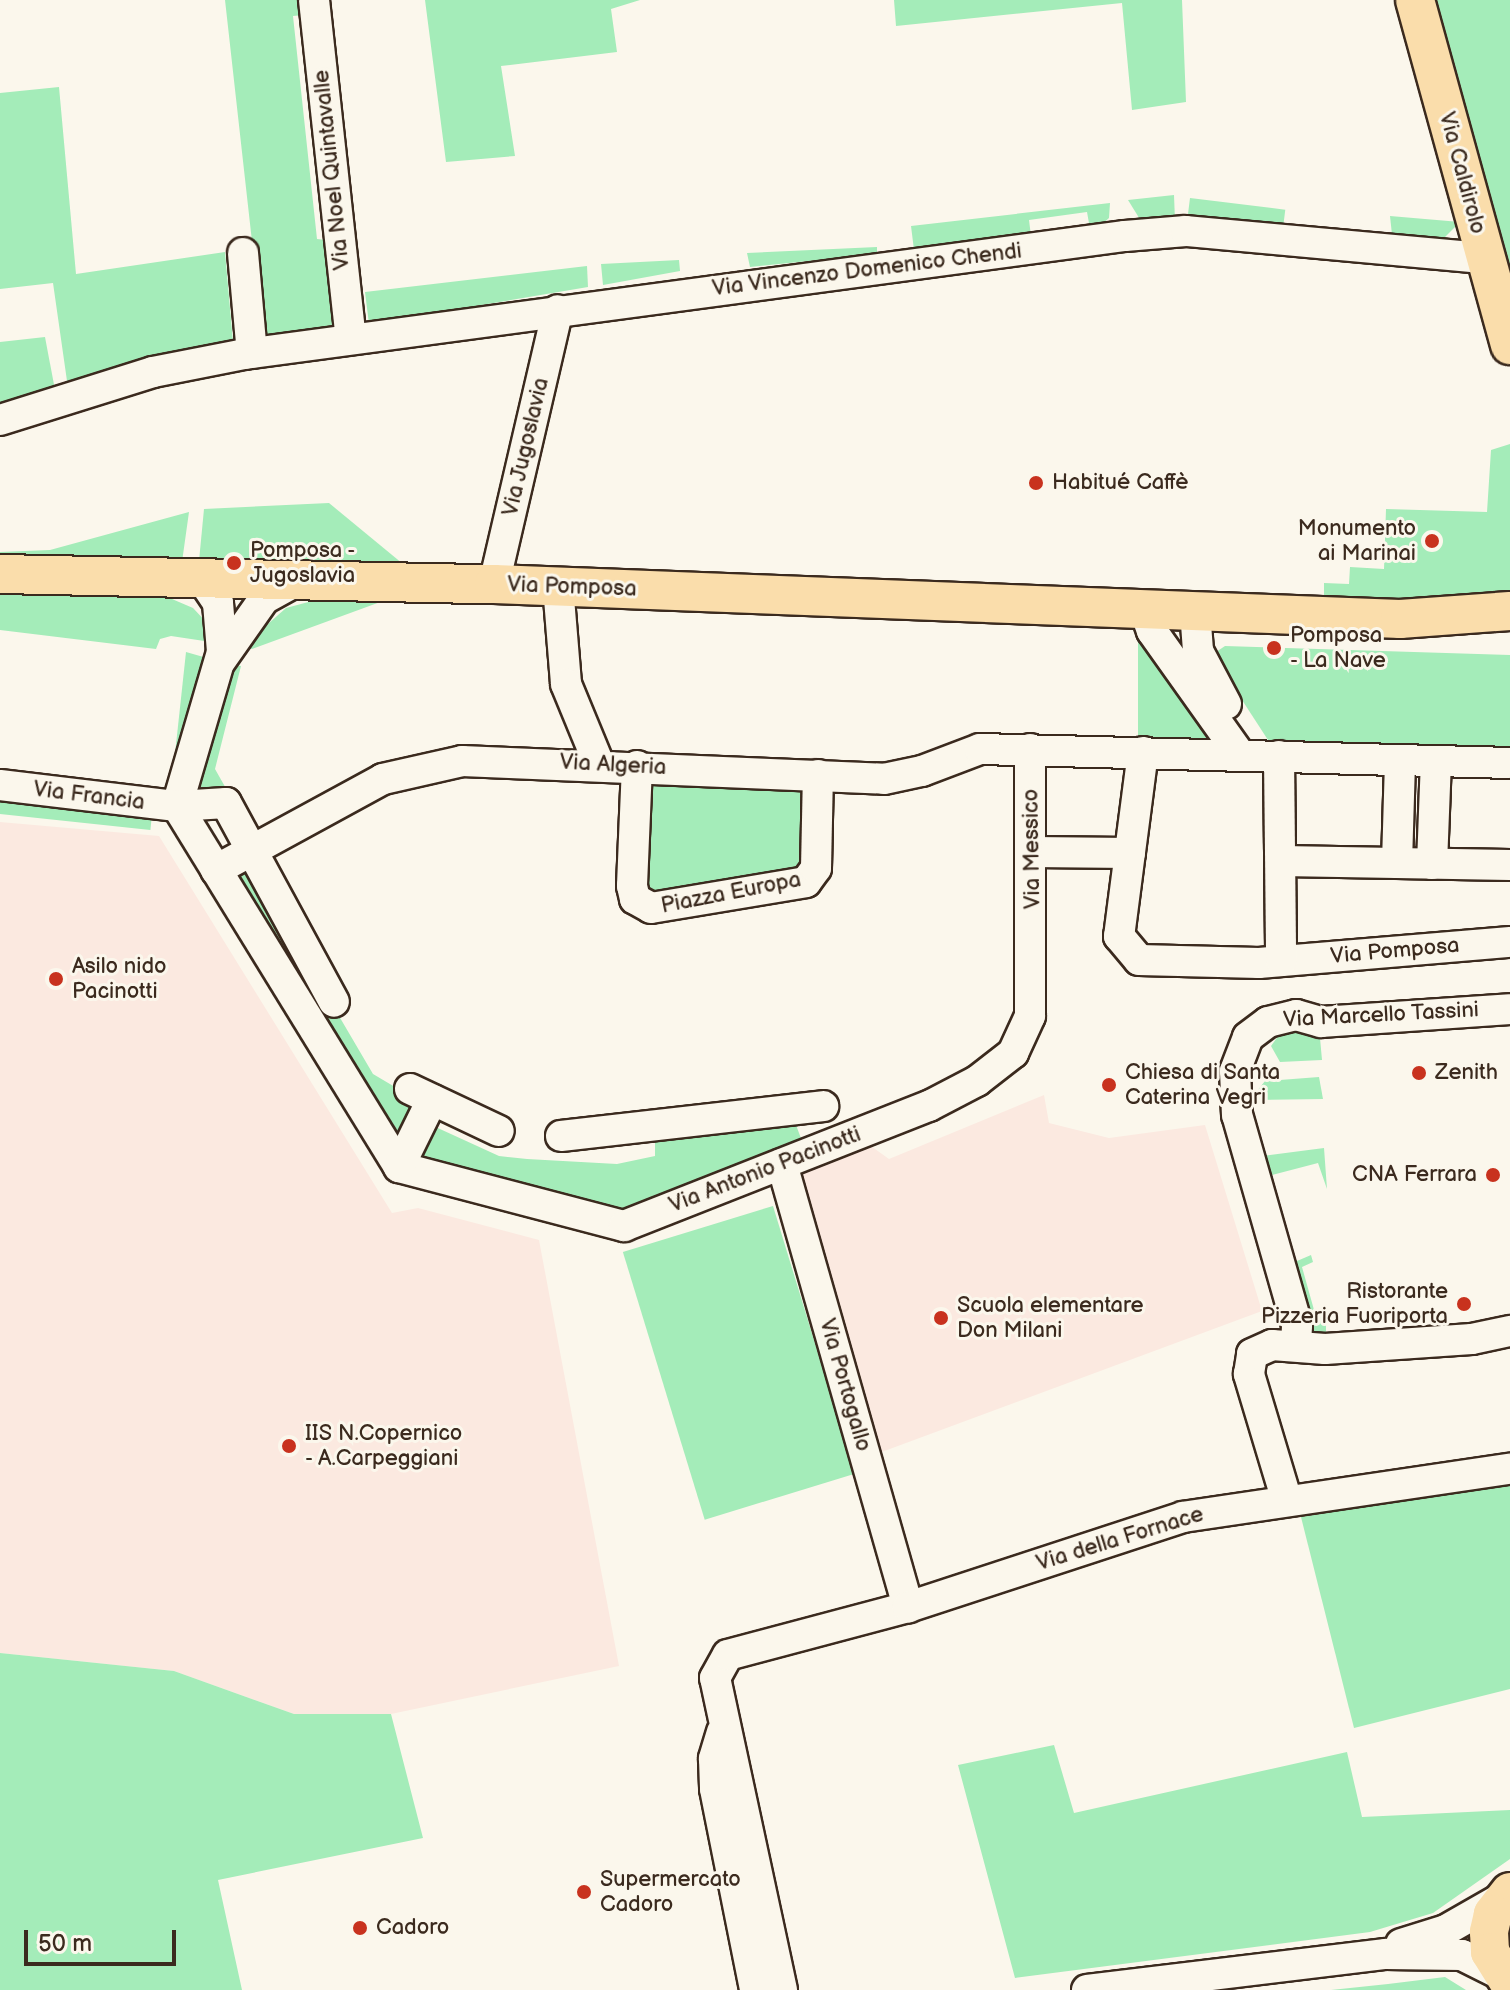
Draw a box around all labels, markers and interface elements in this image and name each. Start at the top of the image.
street label: Via Noel Quintavalle [308,69,356,271]
street label: Via Caldirolo [1433,109,1491,237]
street label: Via Vincenzo Domenico Chendi [710,238,1024,302]
street label: Via Jugoslavia [497,375,555,519]
place label: Habitué Caffè [1052,470,1189,496]
marker: Habitué Caffè [1027,474,1045,492]
place label: Monumento ai Marinai [1298,515,1416,566]
marker: Monumento ai Marinai [1423,532,1441,550]
place label: Pomposa - Jugoslavia [250,537,356,588]
marker: Pomposa - Jugoslavia [225,554,243,572]
street label: Via Pomposa [507,572,637,602]
place label: Pomposa - La Nave [1290,622,1387,674]
marker: Pomposa - La Nave [1265,639,1283,657]
street label: Via Algeria [559,749,667,781]
street label: Via Francia [32,776,146,816]
street label: Via Messico [1018,789,1046,909]
street label: Piazza Europa [659,867,803,919]
street label: Via Pomposa [1329,932,1461,970]
place label: Asilo nido Pacinotti [72,953,167,1004]
marker: Asilo nido Pacinotti [47,970,65,988]
street label: Via Marcello Tassini [1282,997,1480,1033]
place label: Chiesa di Santa Caterina Vegri [1125,1059,1281,1110]
place label: Zenith [1435,1060,1498,1086]
marker: Zenith [1410,1064,1428,1082]
marker: Chiesa di Santa Caterina Vegri [1100,1076,1118,1094]
street label: Via Antonio Pacinotti [665,1121,865,1219]
place label: CNA Ferrara [1352,1162,1477,1188]
marker: CNA Ferrara [1484,1166,1502,1184]
place label: Ristorante Pizzeria Fuoriporta [1261,1278,1448,1330]
place label: Scuola elementare Don Milani [957,1292,1143,1344]
marker: Ristorante Pizzeria Fuoriporta [1455,1295,1473,1313]
marker: Scuola elementare Don Milani [932,1309,950,1327]
street label: Via Portogallo [813,1316,877,1454]
place label: IIS N.Copernico - A.Carpeggiani [305,1420,462,1472]
marker: IIS N.Copernico - A.Carpeggiani [280,1437,298,1455]
street label: Via della Fornace [1033,1501,1207,1577]
place label: Supermercato Cadoro [600,1866,741,1918]
marker: Supermercato Cadoro [575,1883,593,1901]
scale bar [28,1914,180,1964]
place label: Cadoro [376,1915,449,1941]
marker: Cadoro [351,1919,369,1937]
text: 50 m [38,1929,92,1958]

